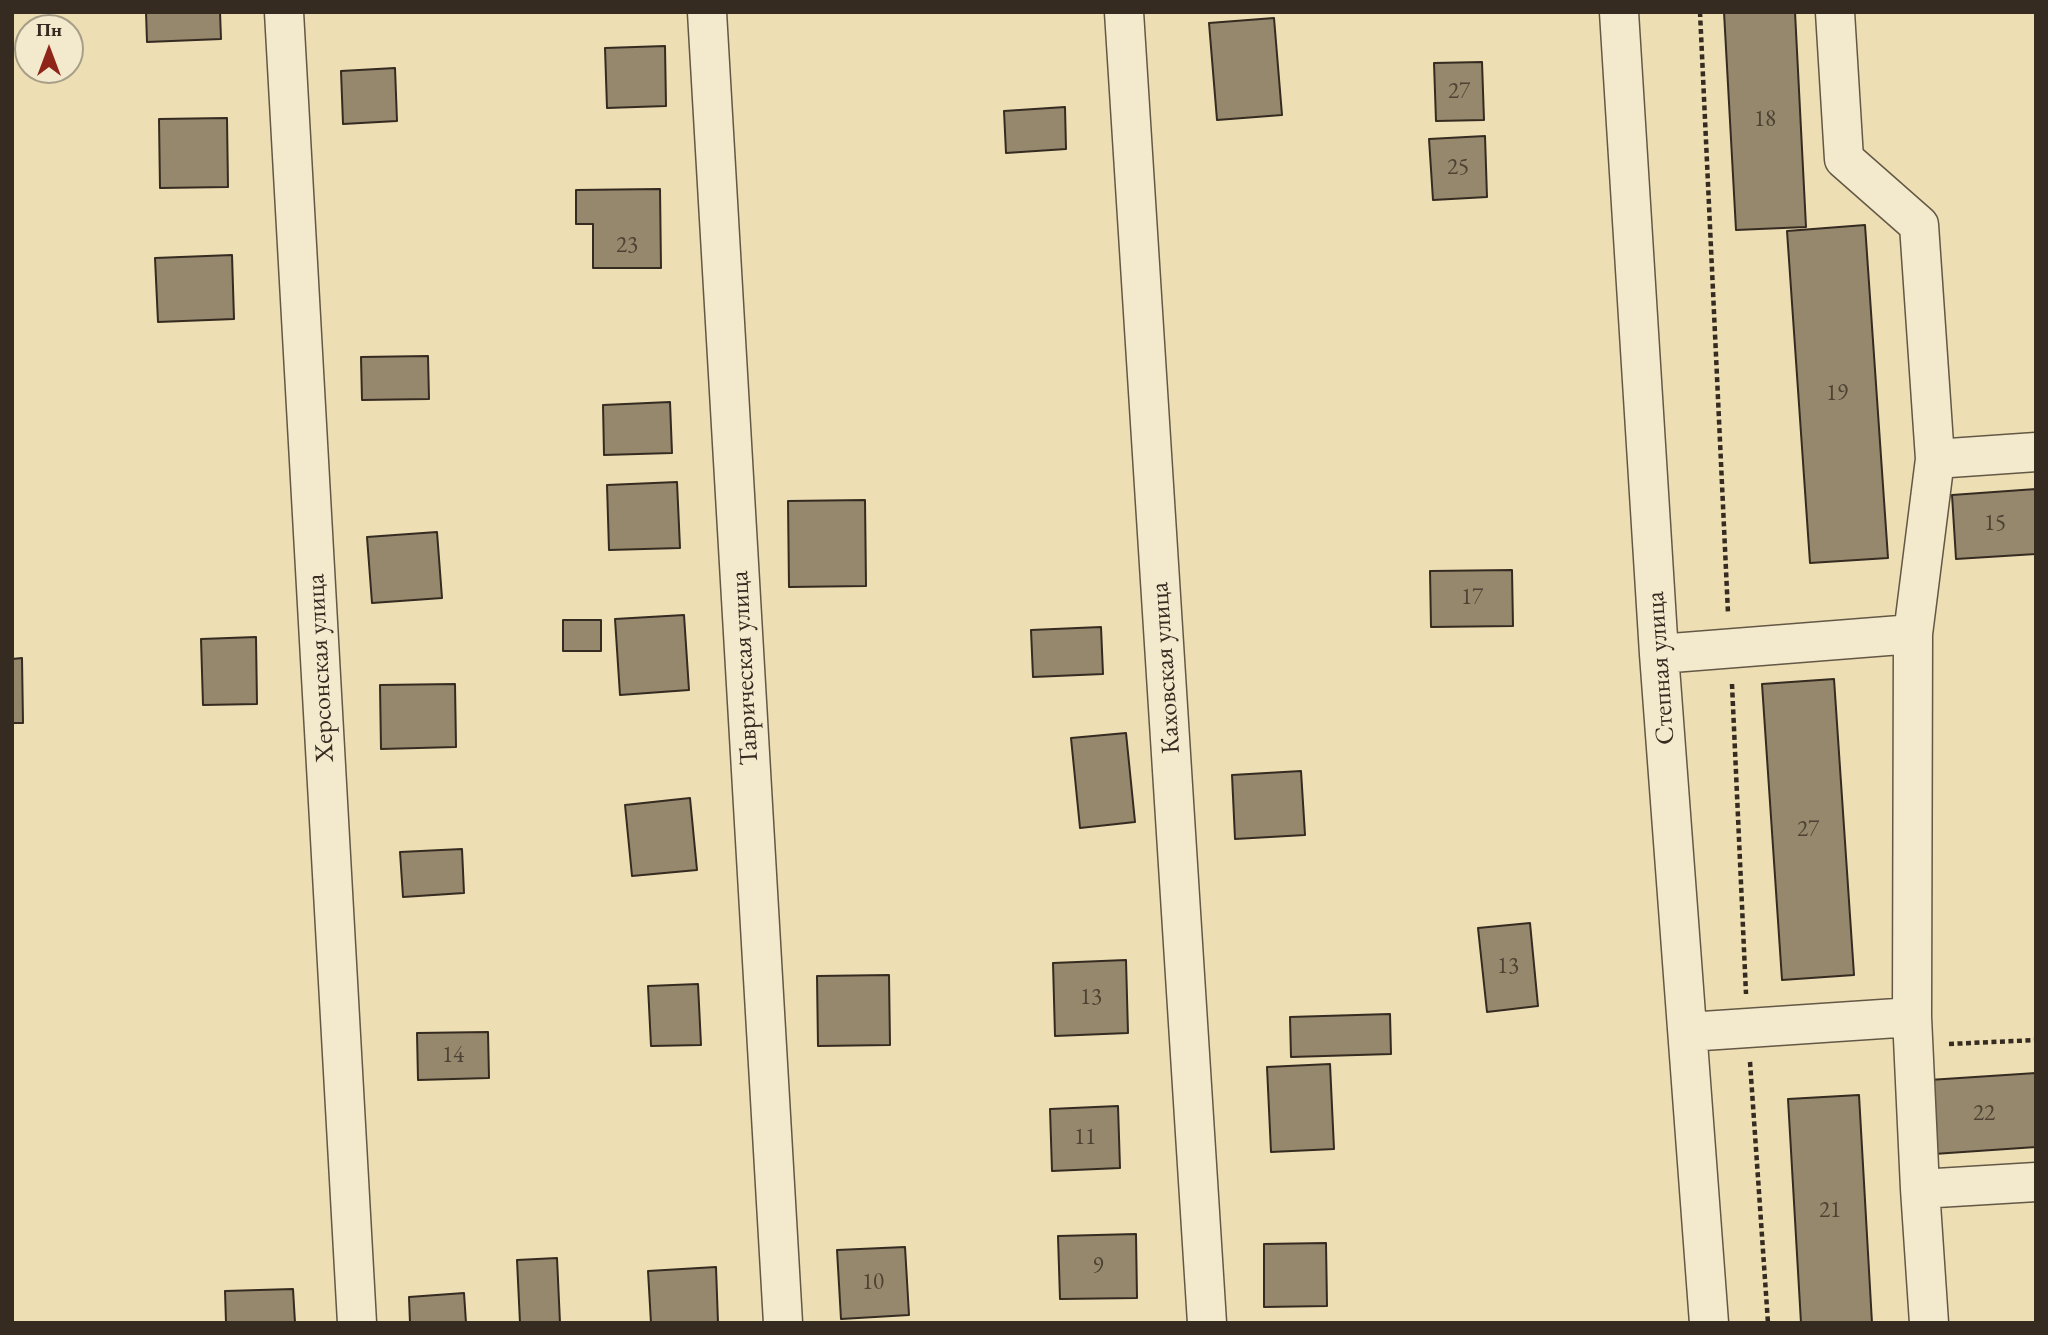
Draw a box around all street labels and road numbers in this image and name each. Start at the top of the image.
street label: Таврическая улица [724,570,766,766]
street label: Херсонская улица [300,573,342,763]
street label: Каховская улица [1144,581,1188,755]
street label: Степная улица [1640,590,1682,746]

